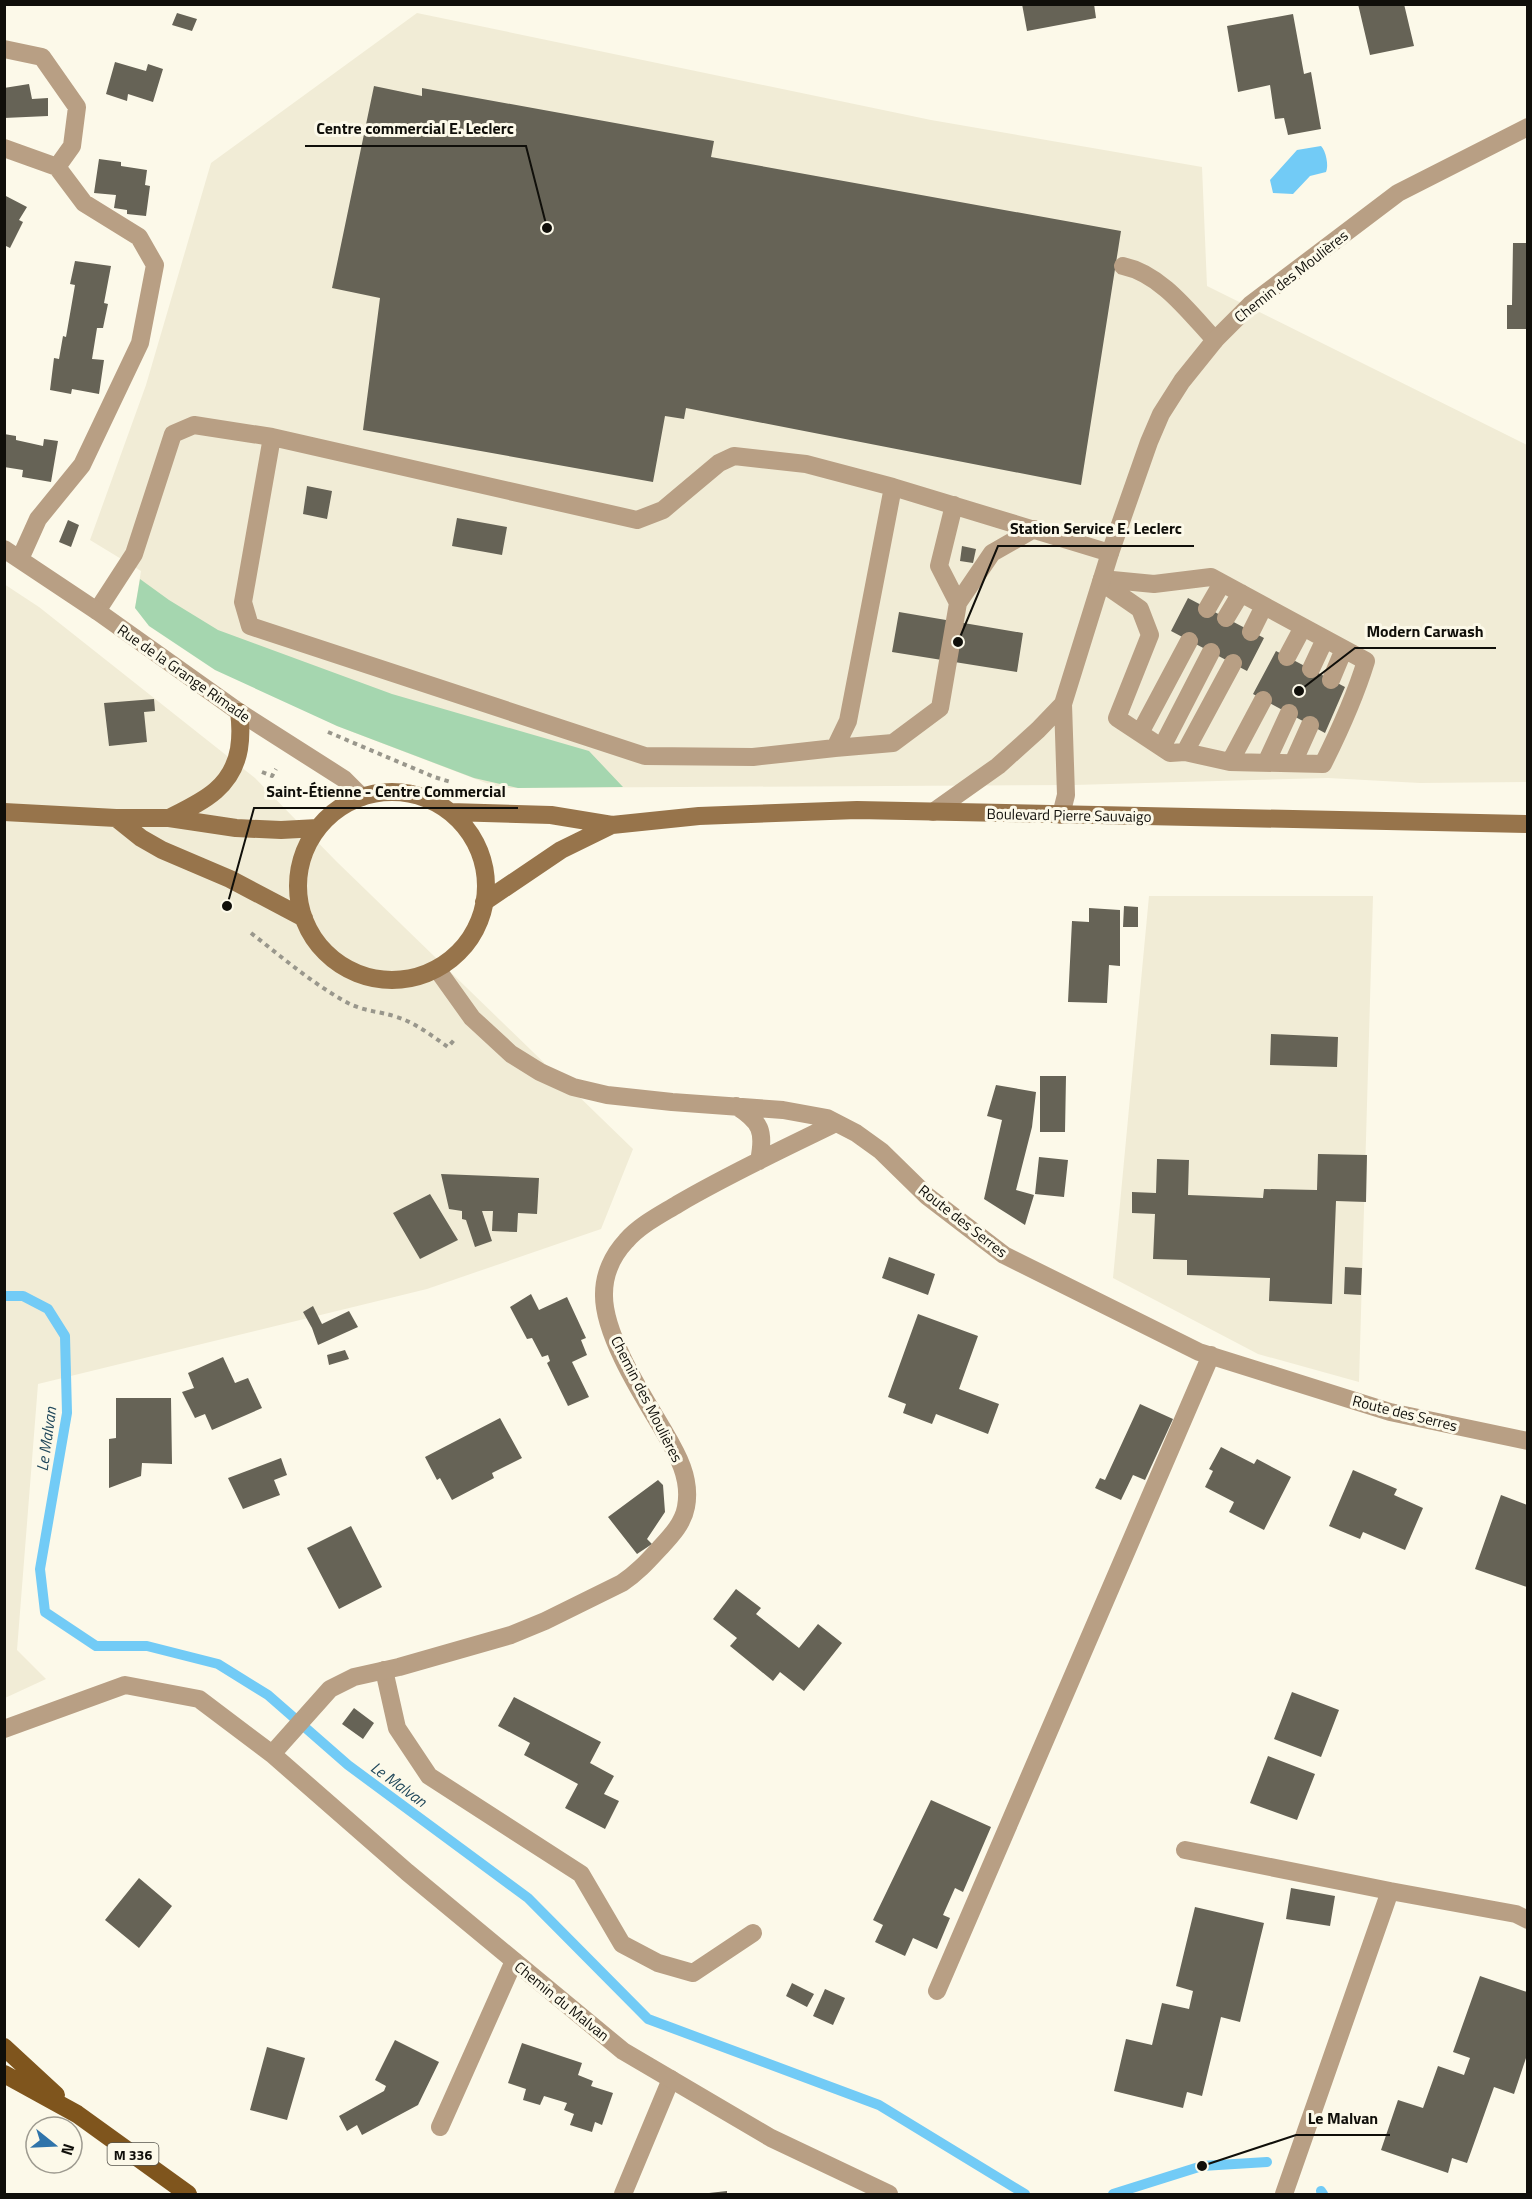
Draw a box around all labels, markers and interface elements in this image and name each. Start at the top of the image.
callout: Centre commercial E. Leclerc [305,112,526,146]
text: Centre commercial E. Leclerc [316,116,514,140]
street label: Chemin des Moulières [1229,224,1353,328]
callout: Station Service E. Leclerc [998,512,1194,546]
text: Station Service E. Leclerc [1010,516,1182,540]
callout: Modern Carwash [1355,614,1496,648]
street label: Rue de la Grange Rimade [113,618,255,728]
text: Modern Carwash [1366,619,1484,643]
callout: Saint-Étienne - Centre Commercial [254,774,518,808]
text: Saint-Étienne - Centre Commercial [266,779,506,803]
street label: Boulevard Pierre Sauvaigo [986,802,1152,828]
street label: Route des Serres [914,1179,1012,1263]
street label: Chemin des Moulières [605,1332,689,1466]
street label: Route des Serres [1350,1389,1460,1437]
water label: Le Malvan [30,1404,63,1473]
water label: Le Malvan [366,1755,433,1813]
street label: Chemin du Malvan [510,1955,614,2047]
callout: Le Malvan [1296,2101,1390,2135]
text: Le Malvan [1308,2106,1378,2130]
north arrow [24,2115,84,2175]
text: N [55,2141,81,2159]
road number: M 336 [108,2143,158,2165]

